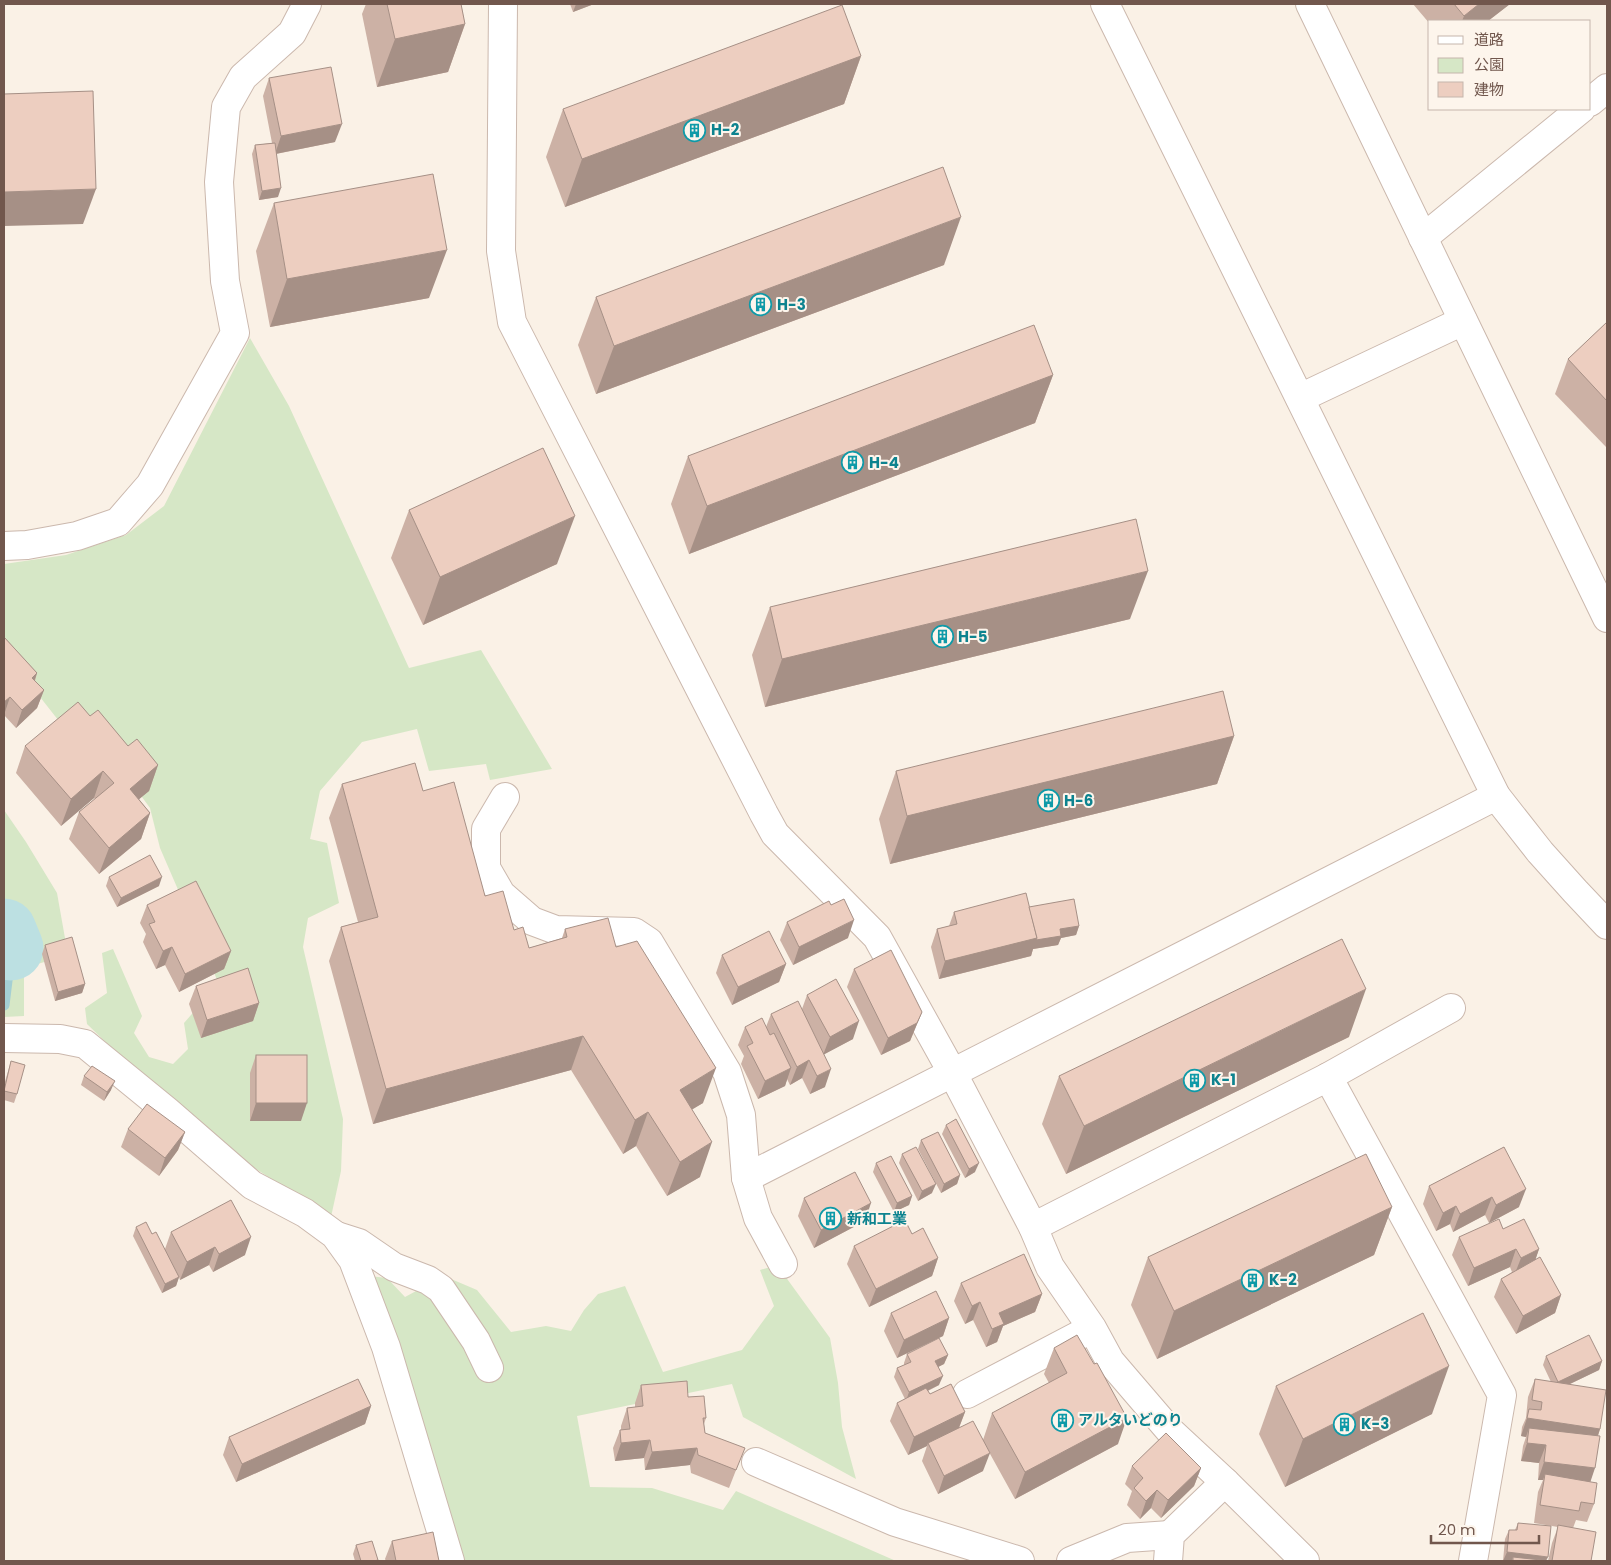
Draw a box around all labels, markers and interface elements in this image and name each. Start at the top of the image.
legend [1428,20,1591,110]
text: 道路 [1474,29,1504,50]
text: 公園 [1474,54,1504,75]
text: 建物 [1474,79,1504,100]
building icon: H-2 [683,118,707,142]
place label: H-2 [711,119,740,140]
building icon: H-3 [749,293,773,317]
place label: H-3 [777,294,806,315]
building icon: H-4 [841,451,865,475]
place label: H-4 [869,452,899,473]
building icon: H-5 [930,625,954,649]
place label: H-5 [958,626,988,647]
building icon: H-6 [1036,789,1060,813]
place label: H-6 [1064,790,1093,811]
building icon: K-1 [1183,1068,1207,1092]
place label: K-1 [1211,1069,1236,1090]
building icon: 新和工業 [819,1207,843,1231]
place label: 新和工業 [847,1208,907,1229]
building icon: K-2 [1241,1268,1265,1292]
place label: K-2 [1269,1269,1297,1290]
building icon: アルタいどのり [1050,1408,1074,1432]
place label: アルタいどのり [1078,1409,1183,1430]
building icon: K-3 [1333,1412,1357,1436]
place label: K-3 [1361,1413,1389,1434]
scale bar [1431,1512,1538,1544]
text: 20 m [1438,1519,1476,1540]

